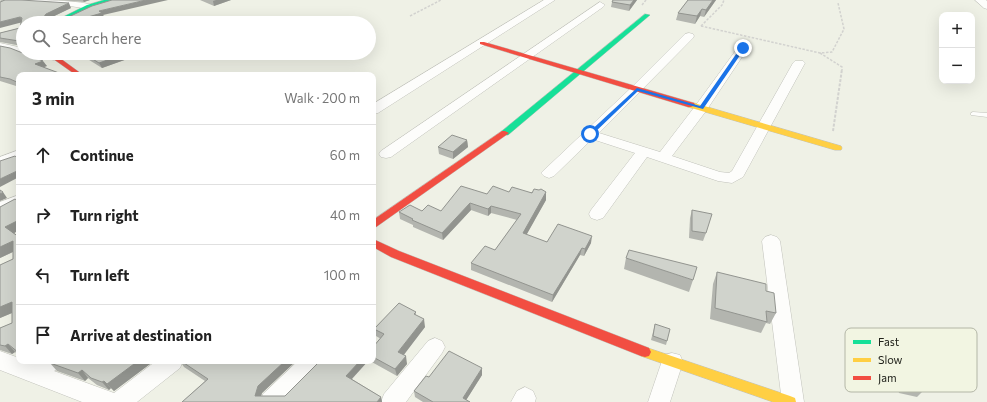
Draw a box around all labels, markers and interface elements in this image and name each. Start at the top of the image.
map controls [939,12,975,84]
button: + [939,12,975,48]
search box [16,16,376,60]
icon: search [30,27,52,49]
text: Search here [62,29,141,47]
route end [734,39,752,57]
button: − [939,48,975,84]
text: 3 min [32,88,75,109]
text: Walk · 200 m [284,90,360,106]
route start [581,125,599,143]
icon: ahead [32,144,54,166]
text: Continue [70,146,134,164]
text: 60 m [330,147,360,163]
icon: right [32,204,54,226]
text: Turn right [70,206,139,224]
text: 40 m [330,207,360,223]
icon: left [32,264,54,286]
text: Turn left [70,266,129,284]
text: 100 m [324,267,360,283]
icon: arrive [32,324,54,346]
text: Arrive at destination [70,326,212,344]
legend [845,328,977,392]
text: Fast [878,335,900,348]
text: Slow [878,353,903,366]
text: Jam [878,371,897,385]

